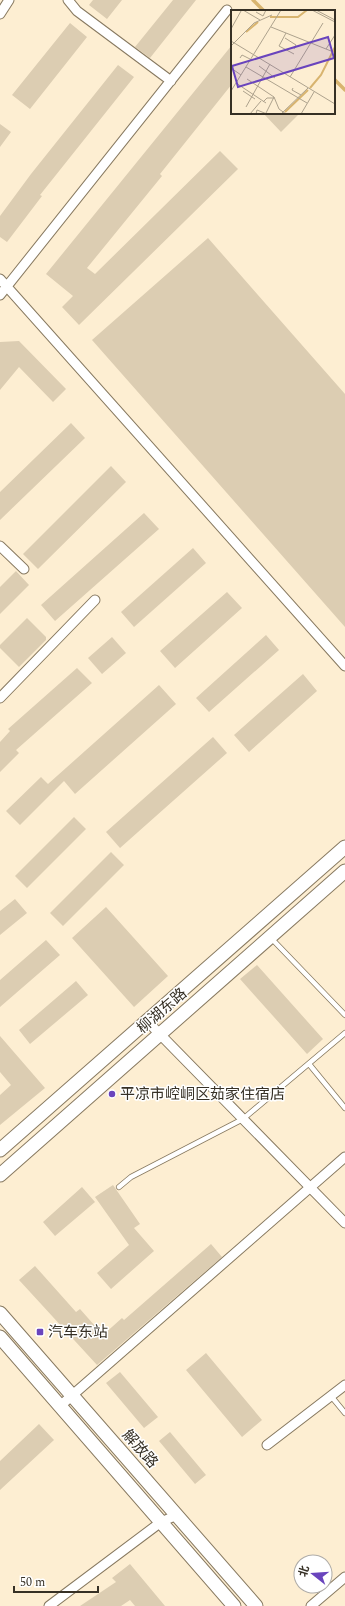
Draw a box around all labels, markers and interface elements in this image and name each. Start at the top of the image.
inset map [231,10,335,114]
street label: 柳湖东路 [132,983,192,1039]
place label: 平凉市崆峒区茹家住宿店 [120,1083,285,1106]
marker: 平凉市崆峒区茹家住宿店 [107,1089,117,1099]
place label: 汽车东站 [48,1321,108,1344]
marker: 汽车东站 [35,1327,45,1337]
street label: 解放路 [117,1424,163,1474]
north arrow [293,1554,333,1594]
text: 北 [294,1563,314,1579]
scale bar [14,1568,98,1594]
text: 50 m [20,1573,45,1592]

